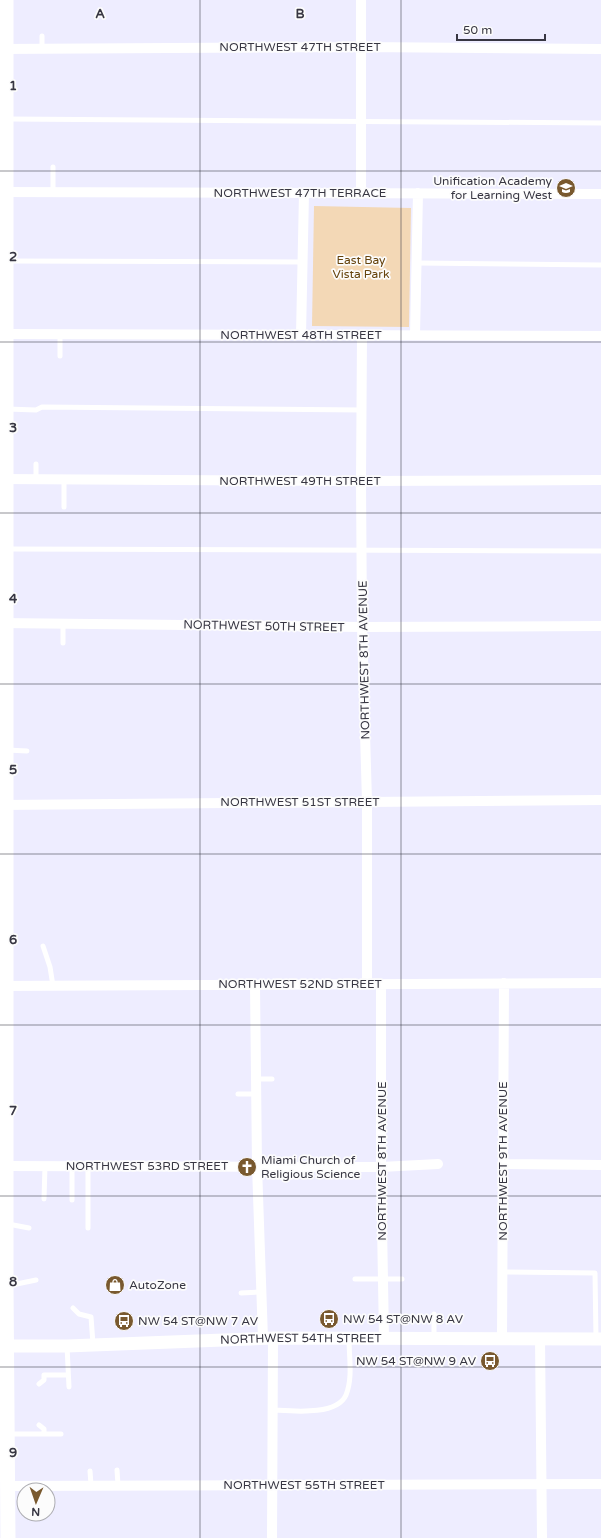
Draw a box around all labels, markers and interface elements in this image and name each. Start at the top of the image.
text: A [95,6,105,22]
text: B [295,6,305,22]
scale bar [457,16,545,42]
text: 50 m [463,23,492,37]
street label: NORTHWEST 47TH STREET [219,40,381,54]
text: 1 [9,78,17,94]
place label: Unification Academy for Learning West [433,174,553,202]
school or university icon: Unification Academy for Learning West [555,177,577,199]
street label: NORTHWEST 47TH TERRACE [214,186,387,200]
text: 2 [9,249,17,265]
park label: East Bay Vista Park [333,253,390,281]
street label: NORTHWEST 48TH STREET [220,328,382,342]
text: 3 [9,420,17,436]
street label: NORTHWEST 49TH STREET [219,474,381,488]
street label: NORTHWEST 8TH AVENUE [356,580,372,740]
text: 4 [9,591,18,607]
street label: NORTHWEST 50TH STREET [183,618,346,634]
text: 5 [9,762,17,778]
street label: NORTHWEST 51ST STREET [220,795,380,809]
text: 6 [9,932,17,948]
street label: NORTHWEST 52ND STREET [218,977,383,991]
street label: NORTHWEST 8TH AVENUE [375,1081,389,1241]
street label: NORTHWEST 9TH AVENUE [496,1081,510,1241]
text: 7 [9,1103,17,1119]
place label: Miami Church of Religious Science [261,1153,361,1181]
church icon: Miami Church of Religious Science [236,1156,258,1178]
street label: NORTHWEST 53RD STREET [66,1159,229,1173]
text: 8 [9,1274,17,1290]
shop icon: AutoZone [104,1274,126,1296]
place label: AutoZone [129,1278,186,1292]
bus stop icon: NW 54 ST@NW 8 AV [318,1308,340,1330]
bus stop icon: NW 54 ST@NW 7 AV [113,1310,135,1332]
place label: NW 54 ST@NW 8 AV [343,1312,464,1326]
place label: NW 54 ST@NW 7 AV [138,1314,259,1328]
street label: NORTHWEST 54TH STREET [220,1331,382,1347]
bus stop icon: NW 54 ST@NW 9 AV [479,1350,501,1372]
place label: NW 54 ST@NW 9 AV [356,1354,477,1368]
text: 9 [9,1445,17,1461]
street label: NORTHWEST 55TH STREET [223,1478,385,1492]
north arrow [16,1482,56,1522]
text: N [31,1505,40,1518]

